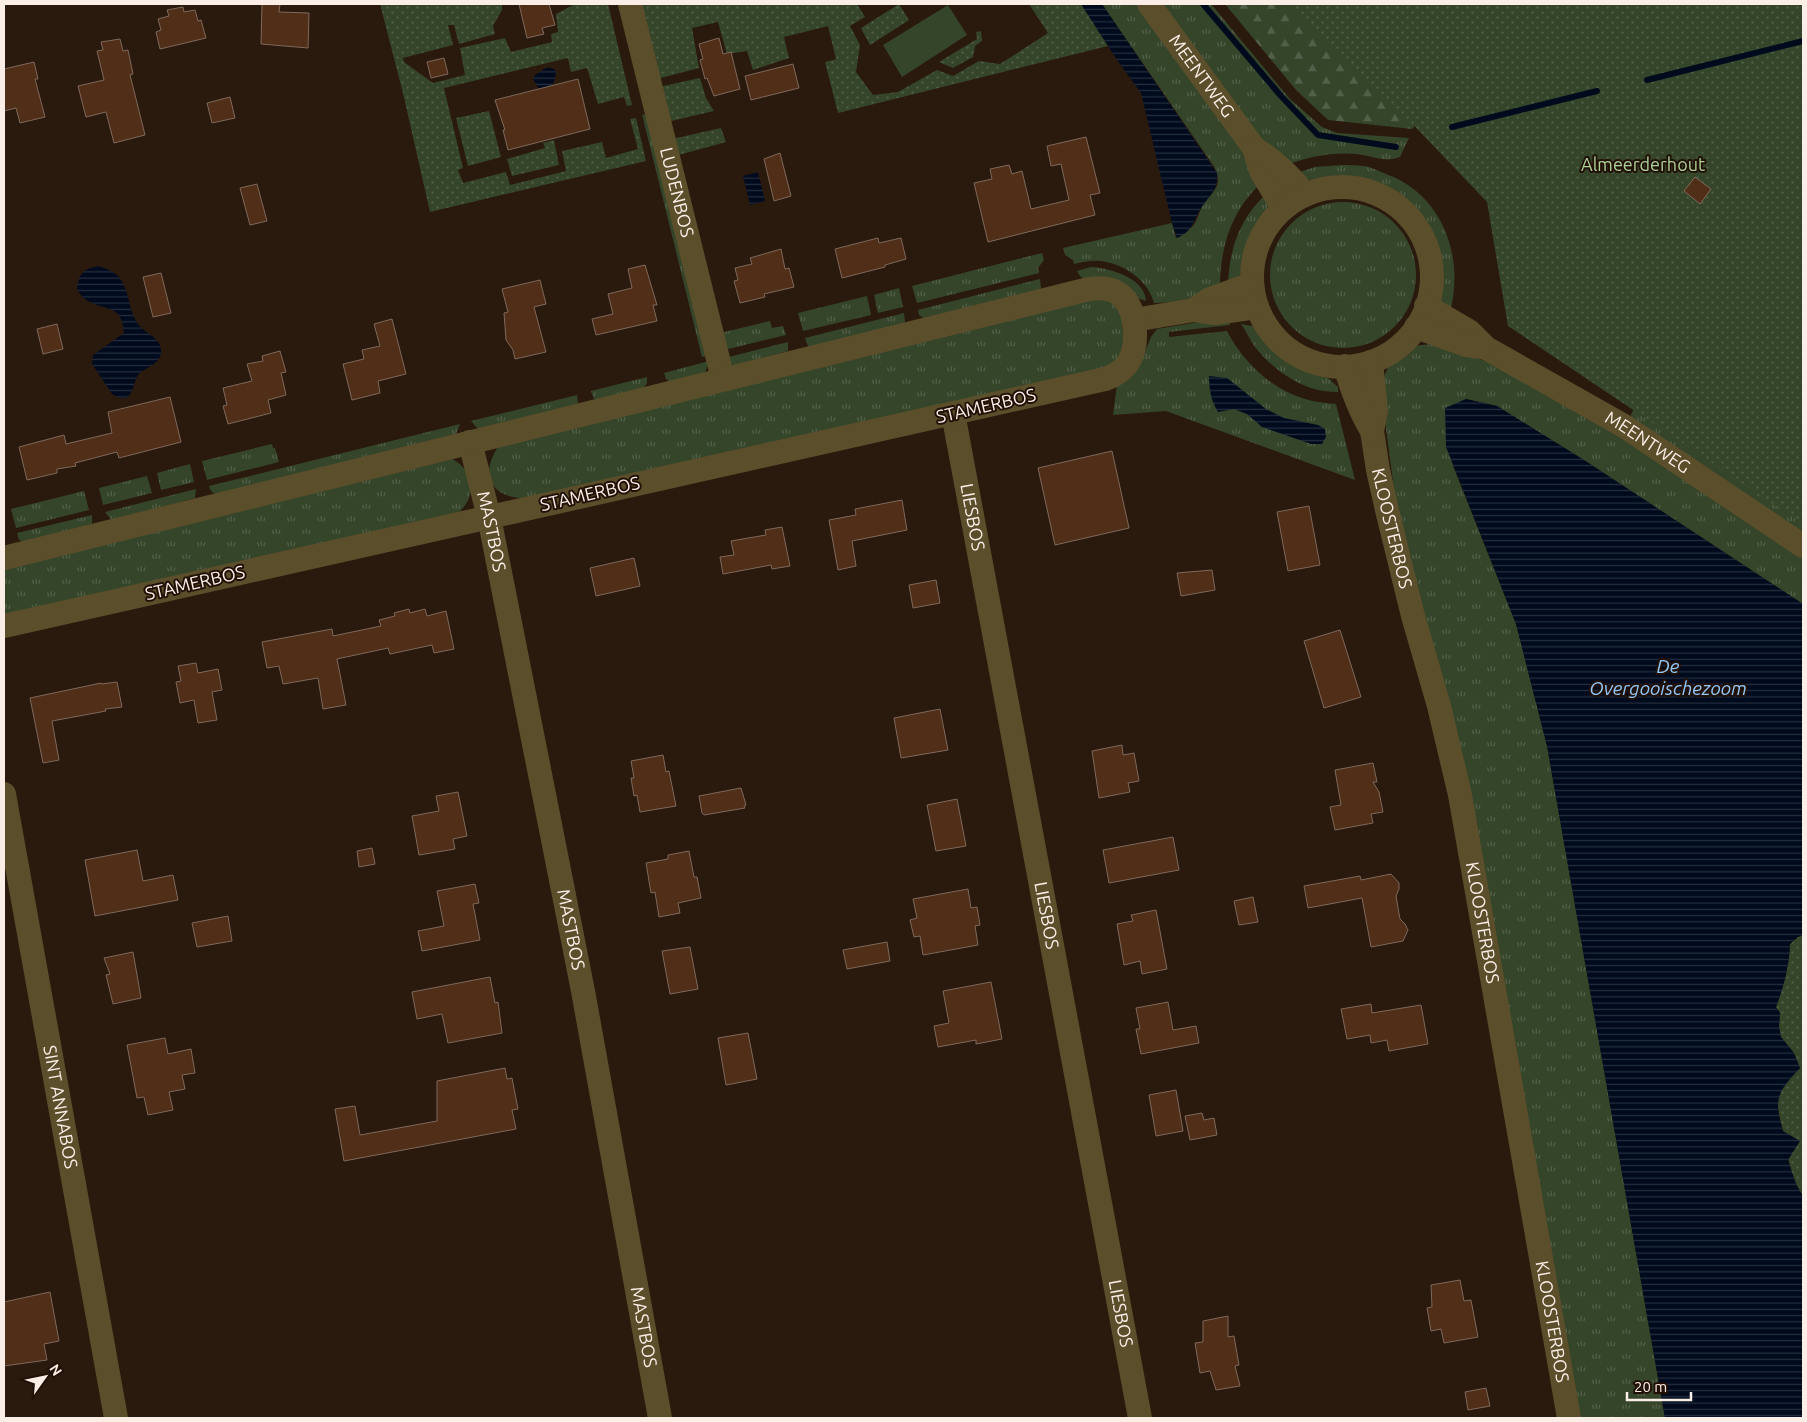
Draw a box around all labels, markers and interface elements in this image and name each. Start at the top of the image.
street label: MEENTWEG [1165,30,1239,121]
street label: LUDENBOS [657,145,698,239]
park label: Almeerderhout [1581,154,1705,174]
street label: STAMERBOS [934,384,1038,426]
street label: MEENTWEG [1602,407,1694,477]
street label: KLOOSTERBOS [1369,466,1417,590]
street label: STAMERBOS [538,472,642,514]
street label: LIESBOS [957,482,989,552]
street label: MASTBOS [474,489,511,573]
street label: STAMERBOS [143,561,247,603]
water label: De Overgooischezoom [1589,655,1747,699]
street label: KLOOSTERBOS [1463,860,1504,985]
street label: LIESBOS [1031,880,1064,951]
street label: MASTBOS [554,887,590,972]
street label: SINT ANNABOS [40,1044,82,1170]
street label: KLOOSTERBOS [1533,1259,1574,1384]
street label: LIESBOS [1105,1278,1138,1349]
street label: MASTBOS [627,1285,662,1369]
north arrow [20,1352,70,1402]
text: N [46,1361,65,1379]
scale bar [1627,1370,1691,1402]
text: 20 m [1634,1378,1667,1395]

